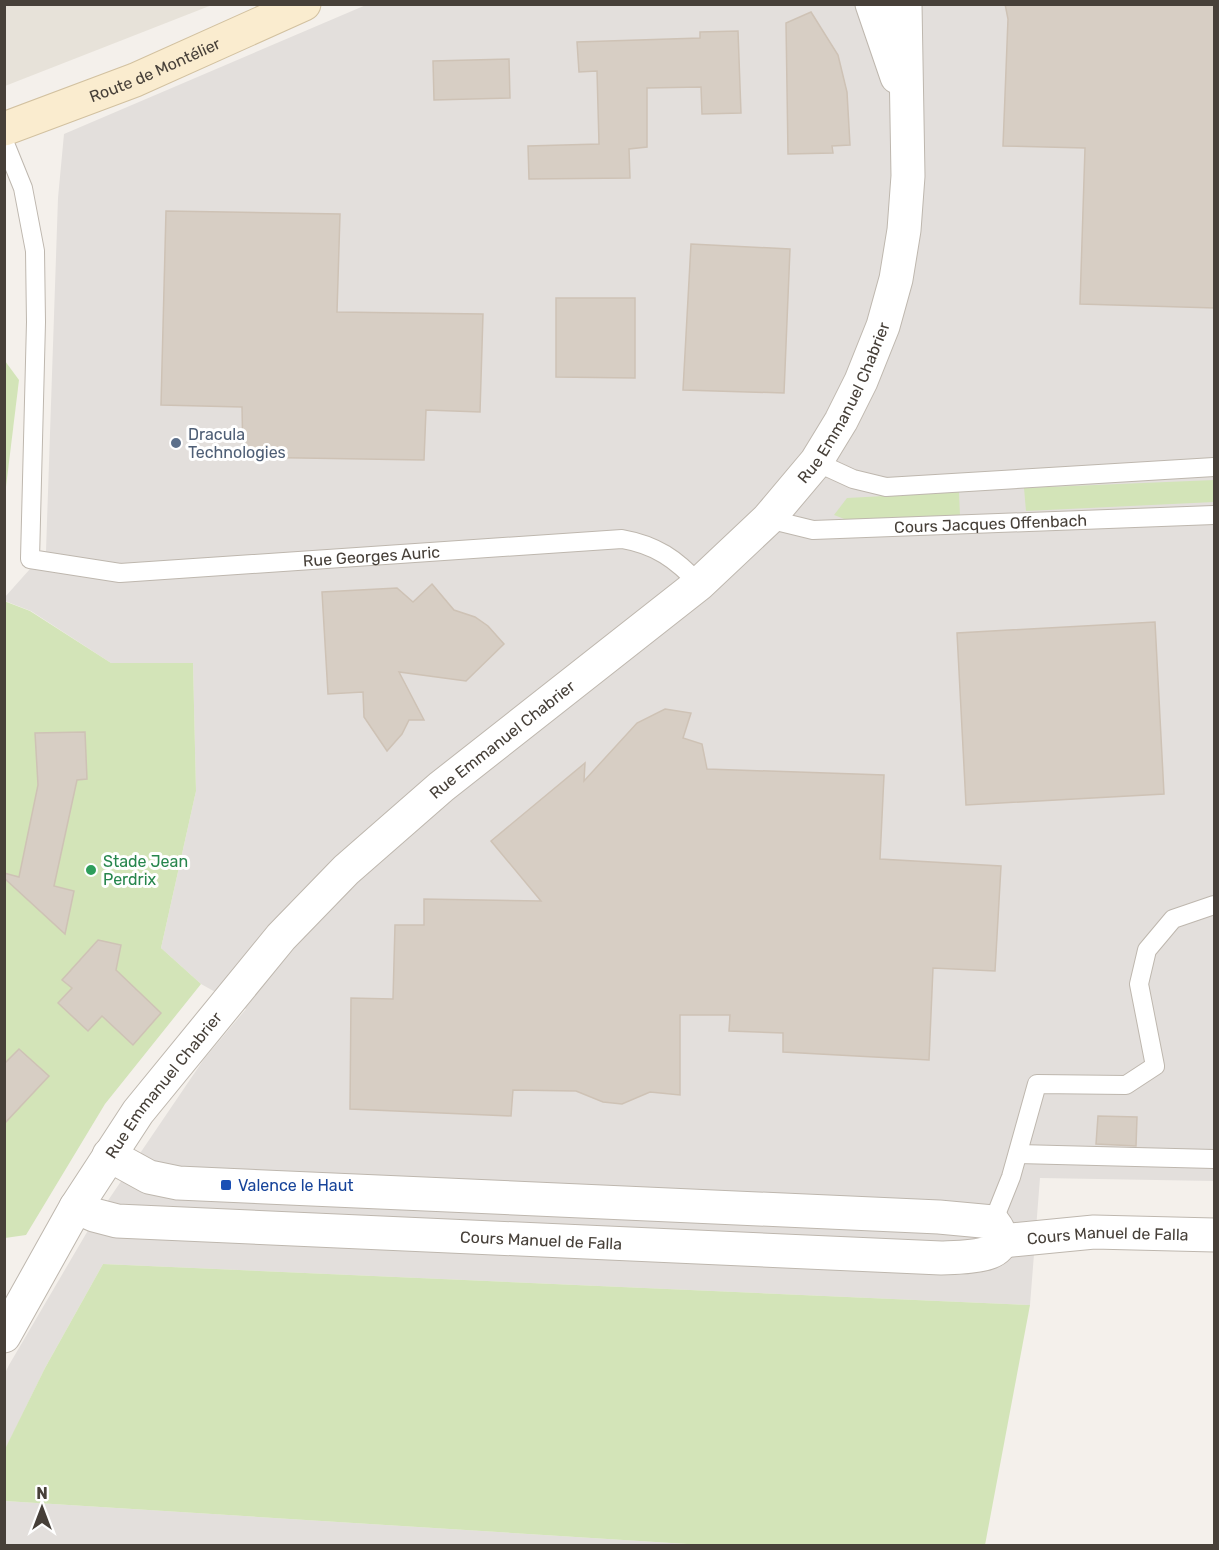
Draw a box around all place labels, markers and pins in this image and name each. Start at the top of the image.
place label: Dracula Technologies [188,425,286,462]
marker: Dracula Technologies [169,436,183,450]
place label: Stade Jean Perdrix [103,852,188,889]
marker: Stade Jean Perdrix [84,863,98,877]
place label: Valence le Haut [238,1176,354,1195]
marker: Valence le Haut [219,1178,233,1192]

